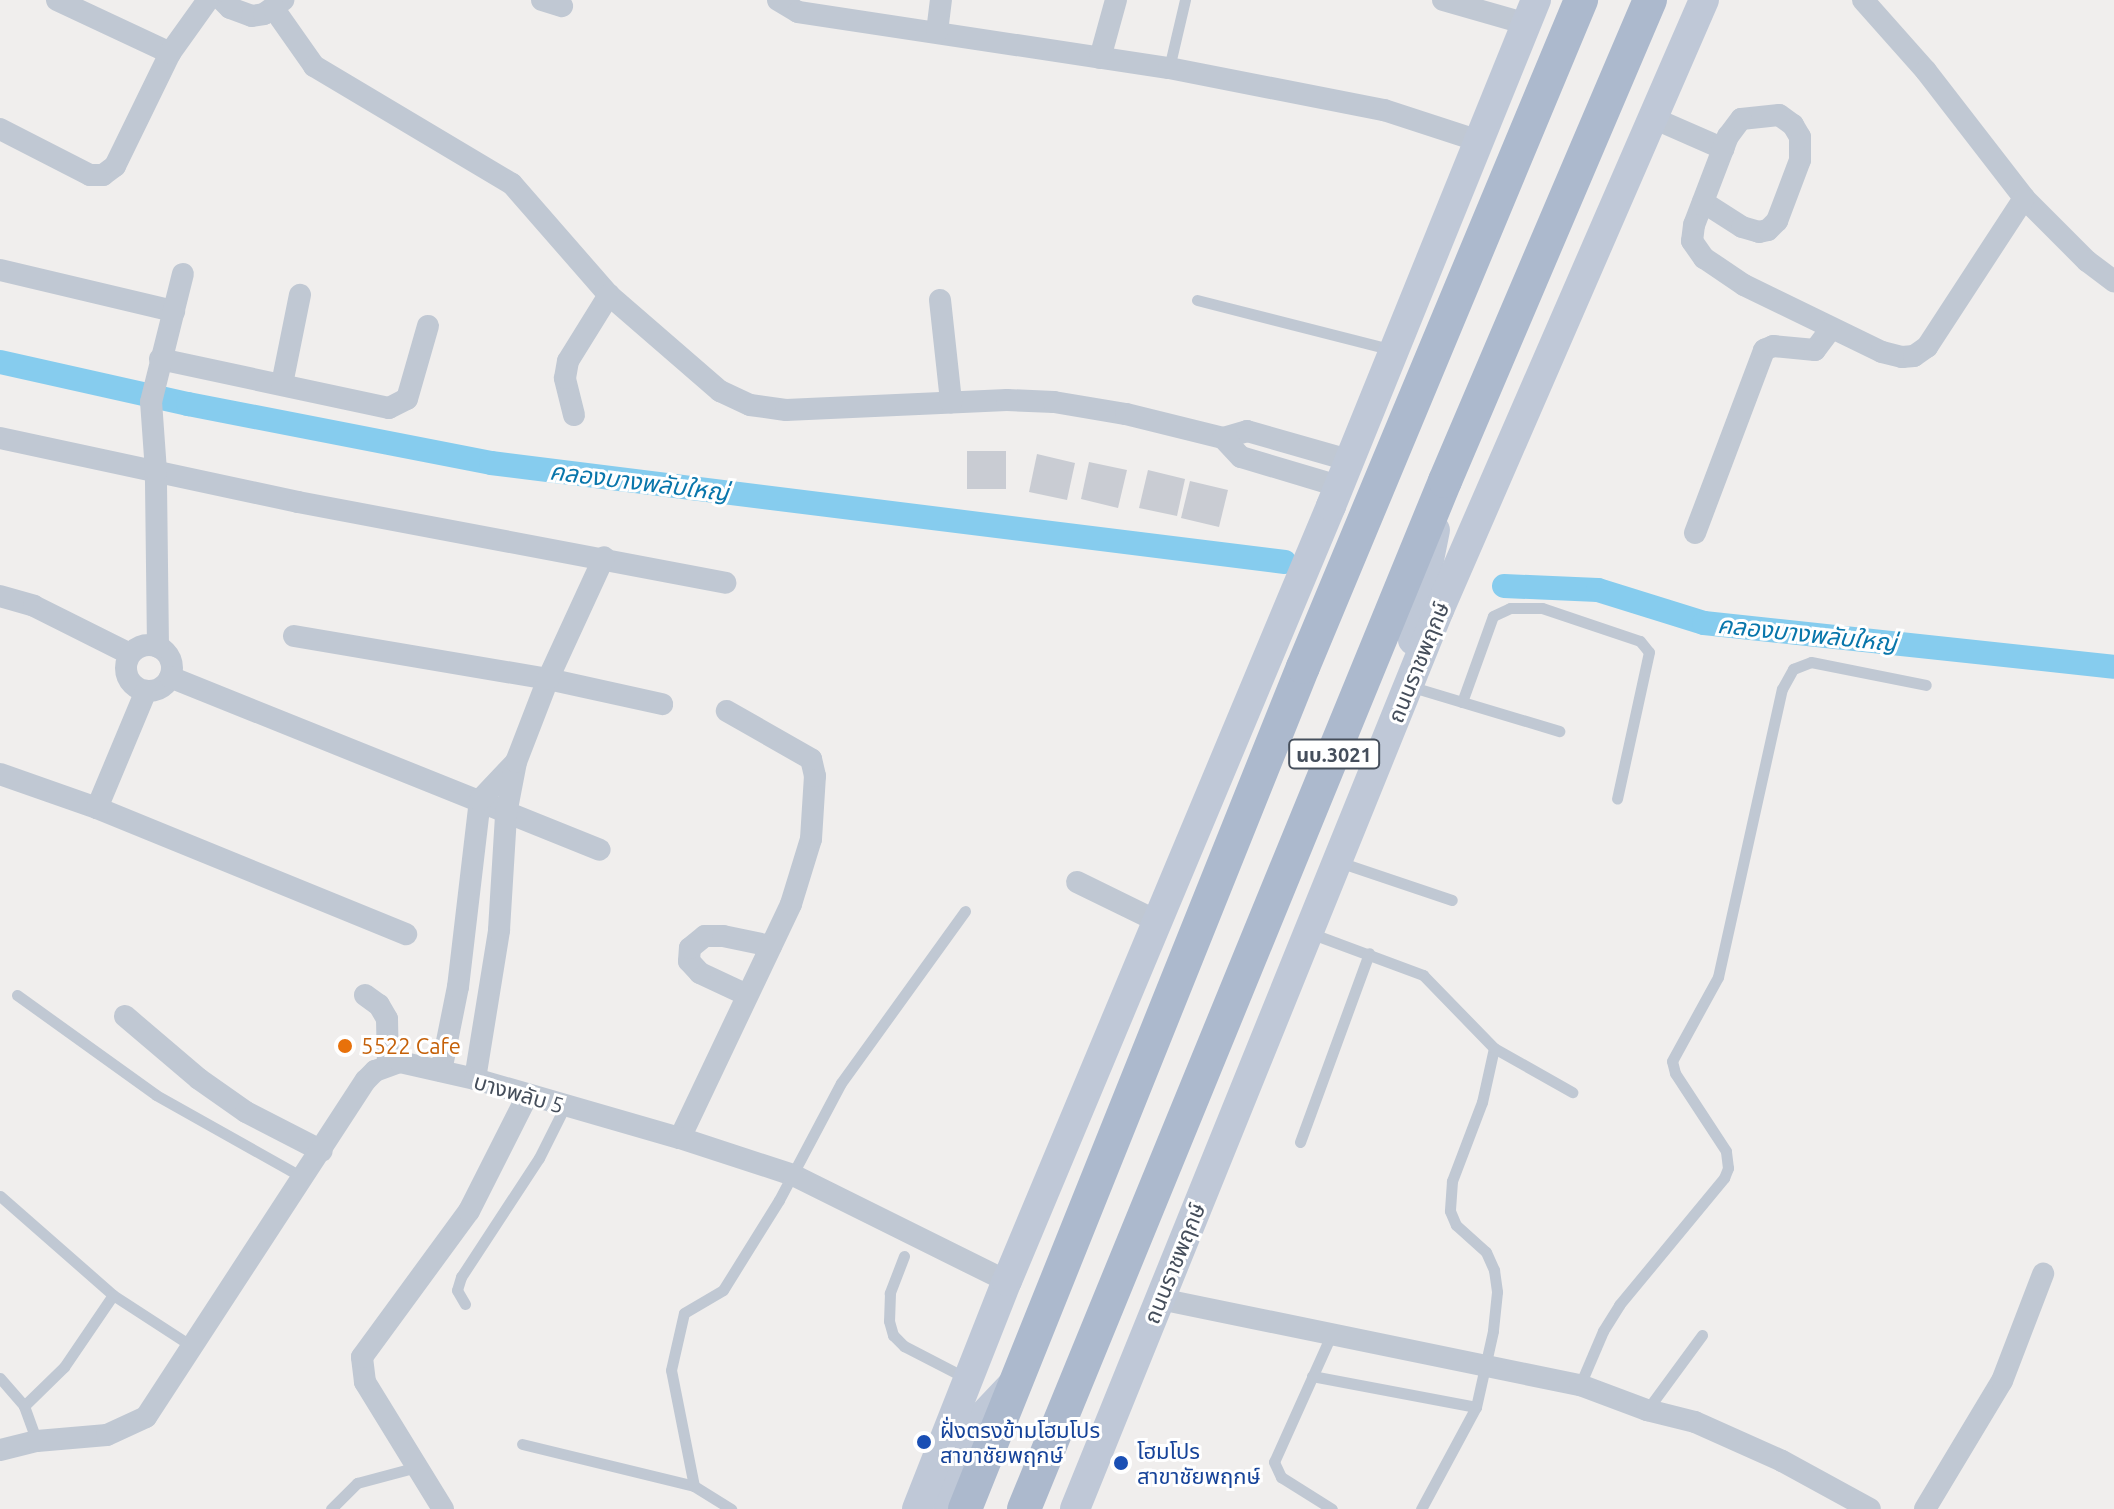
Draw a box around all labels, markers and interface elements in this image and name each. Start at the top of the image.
water label: คลองบางพลับใหญ่ [548,457,730,507]
street label: ถนนราชพฤกษ์ [1382,598,1454,726]
water label: คลองบางพลับใหญ่ [1716,610,1898,658]
road number: นบ.3021 [1288,738,1380,770]
place label: 5522 Cafe [361,1033,461,1059]
marker: 5522 Cafe [336,1037,354,1055]
street label: บางพลับ 5 [471,1068,567,1118]
street label: ถนนราชพฤกษ์ [1138,1199,1210,1327]
place label: ฝั่งตรงข้ามโฮมโปร สาขาชัยพฤกษ์ [940,1416,1100,1468]
marker: ฝั่งตรงข้ามโฮมโปร สาขาชัยพฤกษ์ [915,1433,933,1451]
place label: โฮมโปร สาขาชัยพฤกษ์ [1137,1437,1260,1488]
marker: โฮมโปร สาขาชัยพฤกษ์ [1112,1454,1130,1472]

